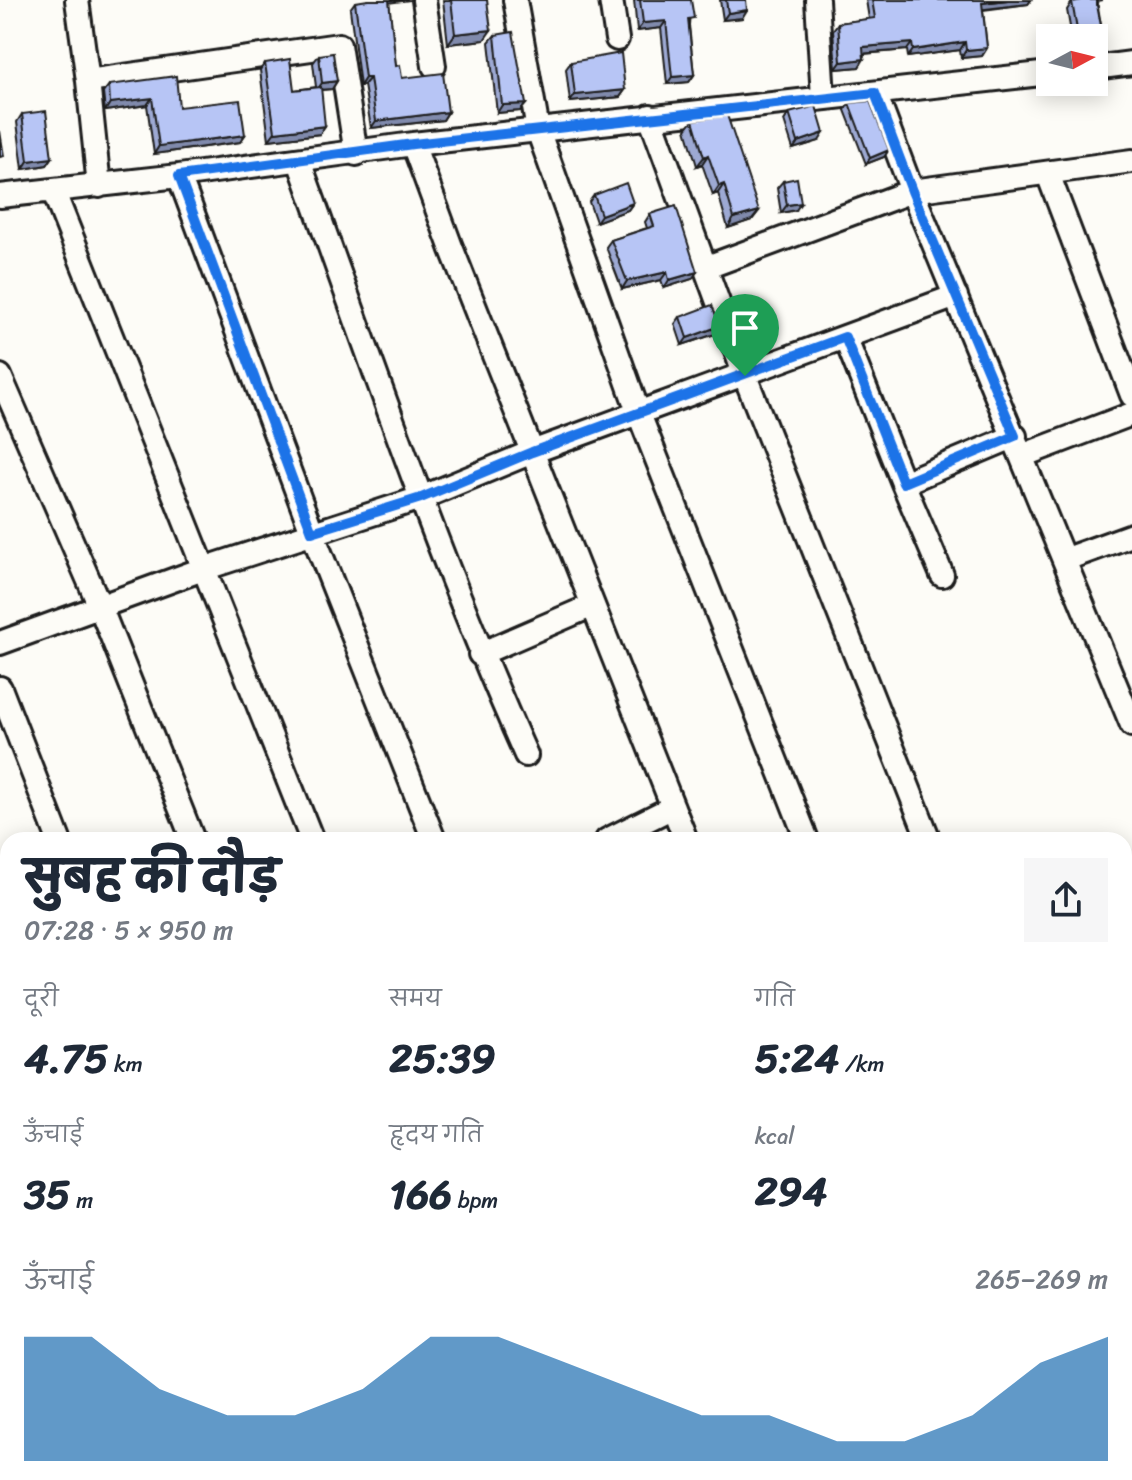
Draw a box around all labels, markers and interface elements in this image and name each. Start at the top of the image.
north arrow [1036,24,1108,96]
map controls [1036,24,1108,96]
pin [711,294,779,376]
icon: arrive [723,306,767,350]
text: सुबह की दौड़ [24,838,280,916]
button: share [1024,858,1108,942]
text: 07:28 · 5 × 950 m [24,907,233,953]
text: दूरी [24,979,59,1018]
text: समय [389,979,442,1018]
text: गति [755,979,795,1018]
text: 4.75 [24,1023,108,1094]
text: 25:39 [389,1023,495,1094]
text: 5:24 [755,1023,839,1094]
text: km [108,1045,143,1084]
text: /km [839,1045,884,1084]
text: ऊँचाई [24,1115,83,1154]
text: हृदय गति [389,1115,483,1154]
text: kcal [755,1117,795,1156]
text: 294 [755,1156,827,1227]
text: 35 [24,1159,70,1230]
text: 166 [389,1159,452,1230]
text: m [70,1181,93,1220]
text: bpm [452,1181,498,1220]
text: 265–269 m [975,1256,1108,1302]
text: ऊँचाई [24,1257,94,1303]

